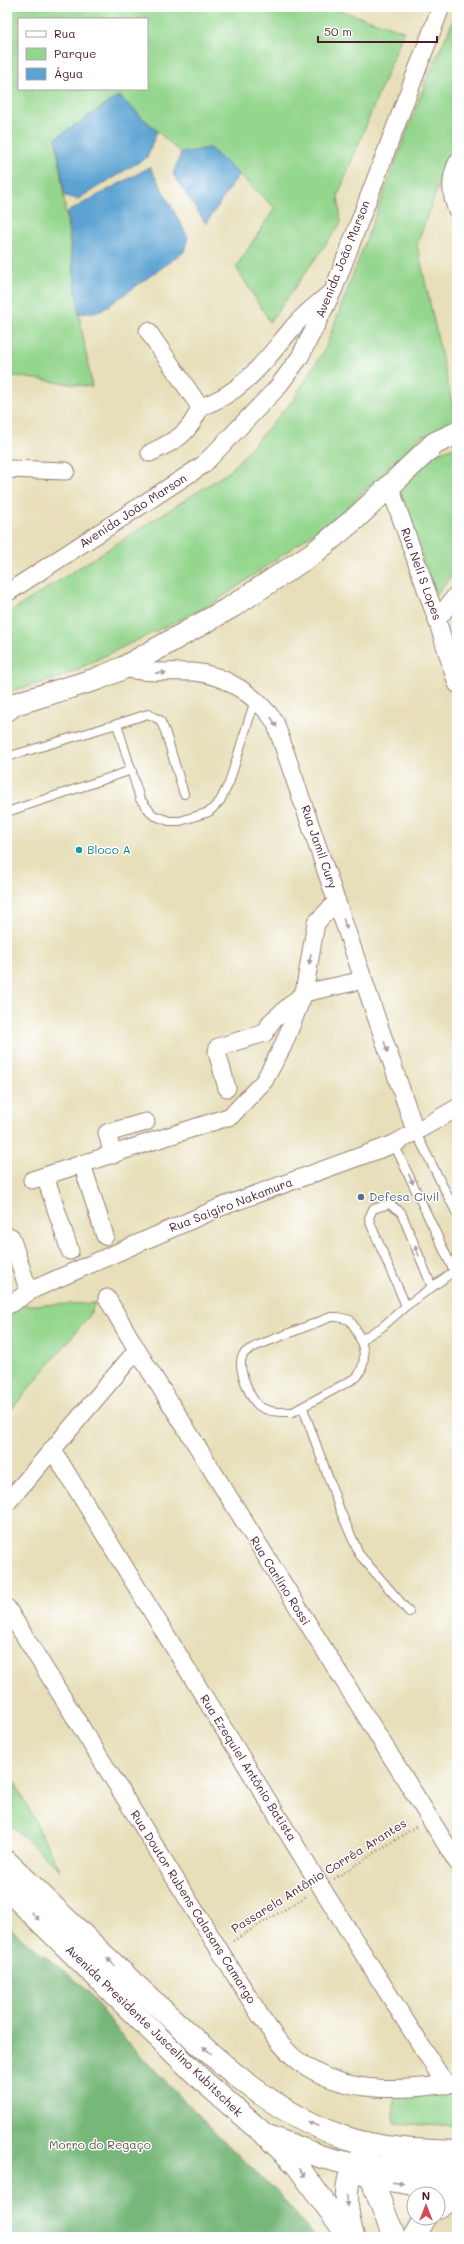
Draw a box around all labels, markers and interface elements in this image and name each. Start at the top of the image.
legend [18,18,148,90]
scale bar [318,18,437,44]
text: 50 m [324,23,352,39]
text: Rua [54,25,76,41]
text: Parque [54,45,97,61]
text: Água [54,65,83,81]
street label: Avenida João Marson [311,198,373,320]
street label: Avenida João Marson [76,469,189,551]
street label: Rua Neli S Lopes [398,525,446,622]
one-way arrow [155,670,168,676]
one-way arrow [271,716,278,728]
street label: Rua Jamil Cury [298,803,342,890]
place label: Bloco A [87,841,131,857]
marker: Bloco A [74,845,84,855]
one-way arrow [342,918,348,930]
one-way arrow [306,953,312,965]
one-way arrow [384,1041,390,1053]
street label: Rua Saigiro Nakamura [167,1173,295,1235]
one-way arrow [408,1174,414,1185]
place label: Defesa Civil [369,1188,439,1204]
marker: Defesa Civil [356,1192,366,1202]
one-way arrow [414,1245,420,1256]
street label: Rua Carlino Rossi [247,1533,315,1628]
street label: Rua Ezequiel Antônio Batista [197,1691,301,1844]
street label: Rua Doutor Rubens Calasans Camargo [128,1807,260,2006]
street label: Passarela Antônio Corrêa Arantes [228,1814,409,1936]
one-way arrow [30,1911,40,1921]
street label: Avenida Presidente Juscelino Kubitschek [63,1941,247,2120]
one-way arrow [106,1958,116,1967]
one-way arrow [203,2046,212,2055]
one-way arrow [307,2121,319,2127]
park label: Morro do Regaço [49,2136,151,2152]
one-way arrow [298,2167,307,2178]
one-way arrow [392,2180,404,2186]
north arrow [406,2186,446,2226]
text: N [422,2188,430,2203]
one-way arrow [344,2195,350,2208]

